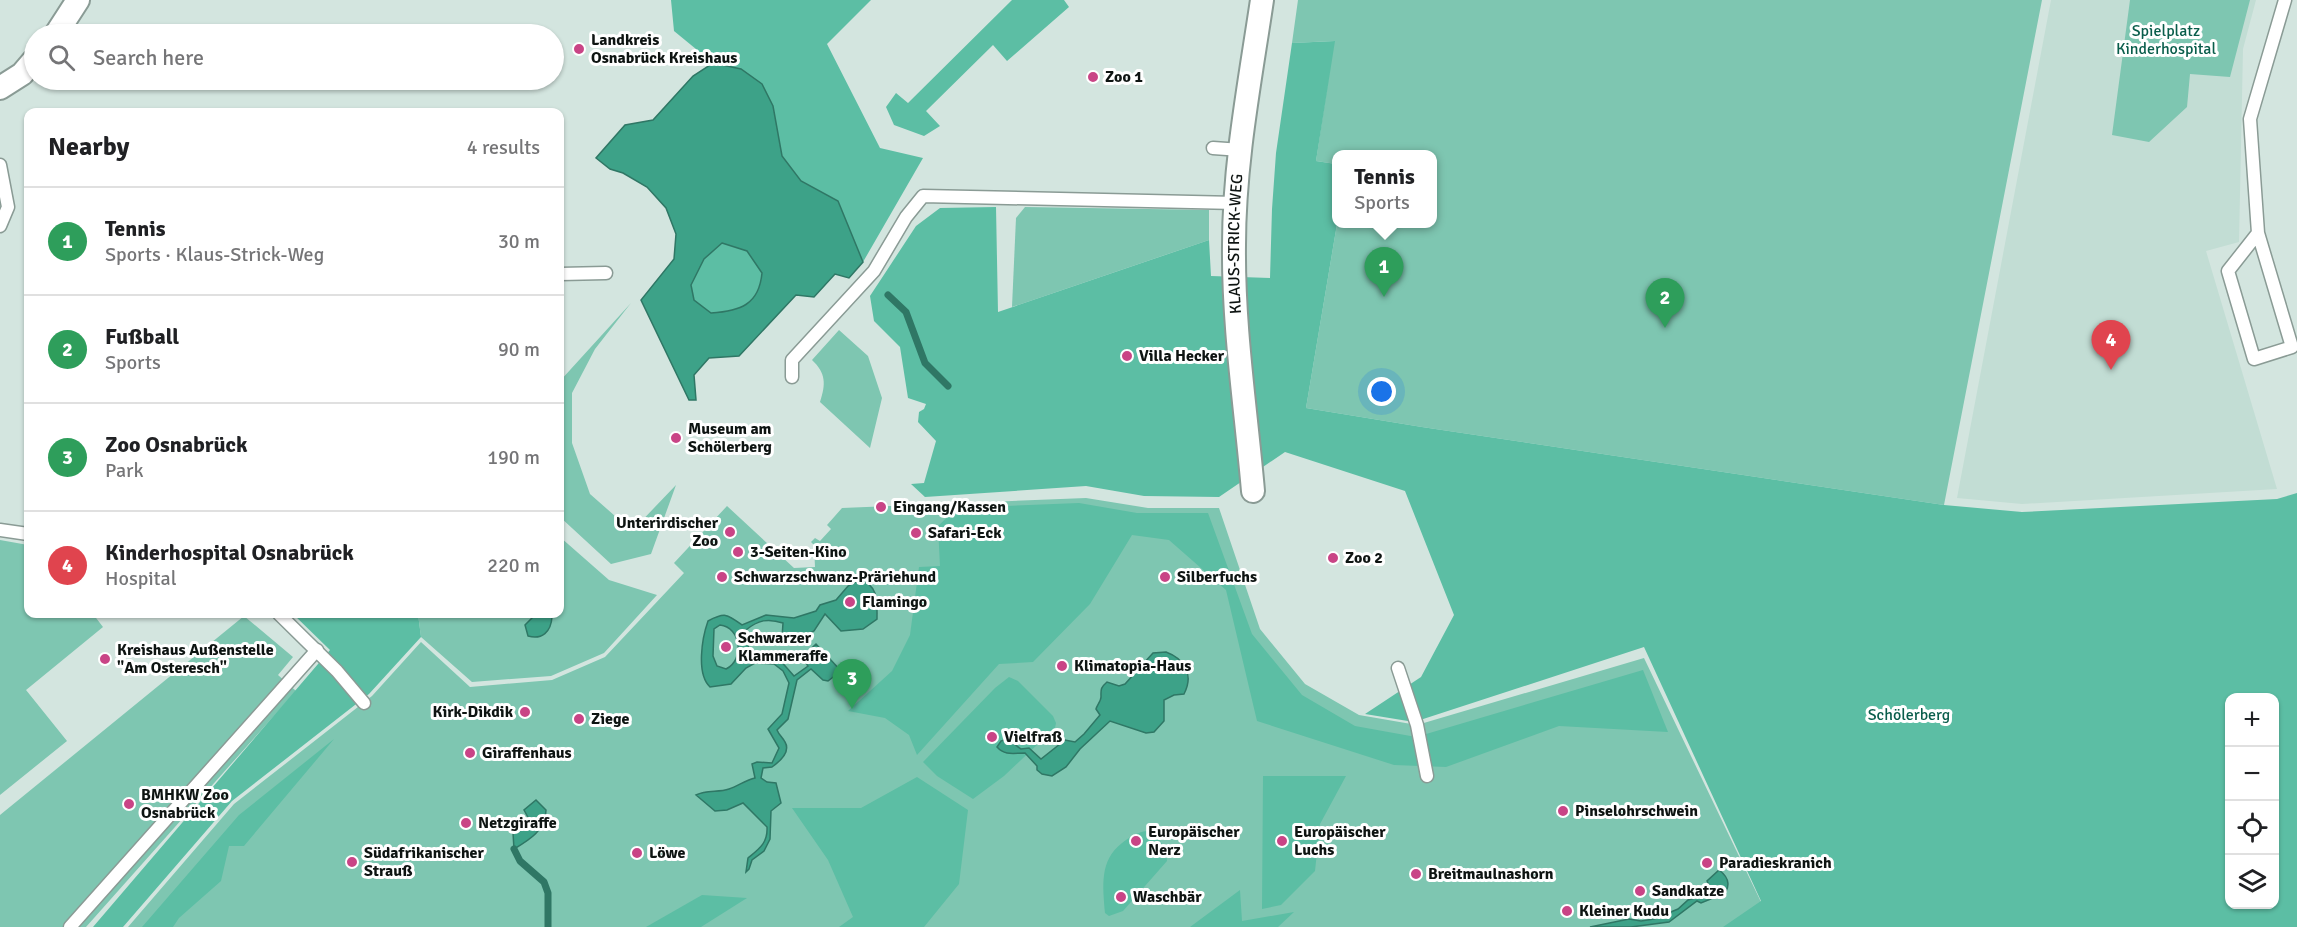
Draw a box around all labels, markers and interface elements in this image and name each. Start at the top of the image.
park label: Spielplatz Kinderhospital [2116,21,2216,59]
search box [24,24,564,90]
place label: Landkreis Osnabrück Kreishaus [591,30,737,68]
icon: search [45,41,78,74]
marker: Landkreis Osnabrück Kreishaus [572,42,586,56]
text: Search here [93,44,204,71]
place label: Zoo 1 [1105,67,1143,87]
marker: Zoo 1 [1086,70,1100,84]
text: Nearby [48,131,129,163]
text: 4 results [467,135,540,160]
popup [1332,150,1437,228]
text: Tennis [1354,163,1415,190]
street label: KLAUS-STRICK-WEG [1224,173,1247,315]
text: Sports [1354,190,1410,215]
text: Tennis [105,215,166,242]
text: 1 [62,229,73,254]
text: 30 m [498,229,540,254]
text: Sports · Klaus-Strick-Weg [105,242,324,267]
pin: 1 [1364,248,1404,297]
pin: 2 [1646,278,1684,328]
pin: 4 [2092,320,2130,370]
text: Fußball [105,323,179,350]
text: 2 [62,337,73,362]
text: 90 m [498,337,540,362]
place label: Villa Hecker [1139,346,1225,366]
marker: Villa Hecker [1120,349,1134,363]
text: Sports [105,350,161,375]
your location [1367,377,1396,406]
place label: Museum am Schölerberg [688,419,772,457]
text: Zoo Osnabrück [105,431,248,458]
marker: Museum am Schölerberg [669,431,683,445]
text: 3 [62,445,73,470]
text: 190 m [487,445,540,470]
text: Park [105,458,143,483]
place label: Eingang/Kassen [893,497,1006,517]
marker: Eingang/Kassen [874,500,888,514]
place label: Unterirdischer Zoo [616,513,719,551]
place label: Safari-Eck [928,523,1002,543]
marker: Unterirdischer Zoo [723,525,737,539]
marker: Safari-Eck [909,526,923,540]
text: Kinderhospital Osnabrück [105,539,354,566]
place label: 3-Seiten-Kino [750,542,847,562]
marker: 3-Seiten-Kino [731,545,745,559]
place label: Zoo 2 [1345,548,1383,568]
marker: Zoo 2 [1326,551,1340,565]
text: 4 [62,553,73,578]
text: 220 m [487,553,540,578]
text: Hospital [105,566,177,591]
place label: Schwarzschwanz-Präriehund [734,567,936,587]
place label: Silberfuchs [1177,567,1257,587]
marker: Schwarzschwanz-Präriehund [715,570,729,584]
marker: Silberfuchs [1158,570,1172,584]
place label: Flamingo [862,592,927,612]
marker: Flamingo [843,595,857,609]
place label: Schwarzer Klammeraffe [738,628,828,666]
place label: Kreishaus Außenstelle "Am Osteresch" [117,640,274,678]
marker: Schwarzer Klammeraffe [719,640,733,654]
marker: Kreishaus Außenstelle "Am Osteresch" [98,652,112,666]
place label: Klimatopia-Haus [1074,656,1191,676]
marker: Klimatopia-Haus [1055,659,1069,673]
pin: 3 [832,660,872,709]
map controls [2225,693,2279,909]
button: + [2225,693,2279,747]
place label: Kirk-Dikdik [432,702,514,722]
marker: Kirk-Dikdik [518,705,532,719]
park label: Schölerberg [1868,705,1950,725]
place label: Ziege [591,709,630,729]
marker: Ziege [572,712,586,726]
place label: Vielfraß [1004,727,1063,747]
marker: Vielfraß [985,730,999,744]
place label: Giraffenhaus [482,743,572,763]
marker: Giraffenhaus [463,746,477,760]
button: − [2225,747,2279,801]
place label: BMHKW Zoo Osnabrück [141,785,229,823]
marker: BMHKW Zoo Osnabrück [122,797,136,811]
place label: Pinselohrschwein [1575,801,1698,821]
button: locate [2225,801,2279,855]
marker: Pinselohrschwein [1556,804,1570,818]
place label: Netzgiraffe [478,813,557,833]
marker: Netzgiraffe [459,816,473,830]
place label: Europäischer Nerz [1148,822,1240,860]
place label: Europäischer Luchs [1294,822,1386,860]
marker: Europäischer Nerz [1129,834,1143,848]
marker: Europäischer Luchs [1275,834,1289,848]
place label: Südafrikanischer Strauß [364,843,485,881]
place label: Löwe [649,843,686,863]
marker: Löwe [630,846,644,860]
place label: Paradieskranich [1719,853,1832,873]
marker: Südafrikanischer Strauß [345,855,359,869]
button: layers [2225,855,2279,909]
marker: Paradieskranich [1700,856,1714,870]
place label: Breitmaulnashorn [1428,864,1554,884]
marker: Breitmaulnashorn [1409,867,1423,881]
place label: Sandkatze [1652,881,1724,901]
marker: Sandkatze [1633,884,1647,898]
place label: Waschbär [1133,887,1202,907]
marker: Waschbär [1114,890,1128,904]
place label: Kleiner Kudu [1579,901,1669,921]
marker: Kleiner Kudu [1560,904,1574,918]

